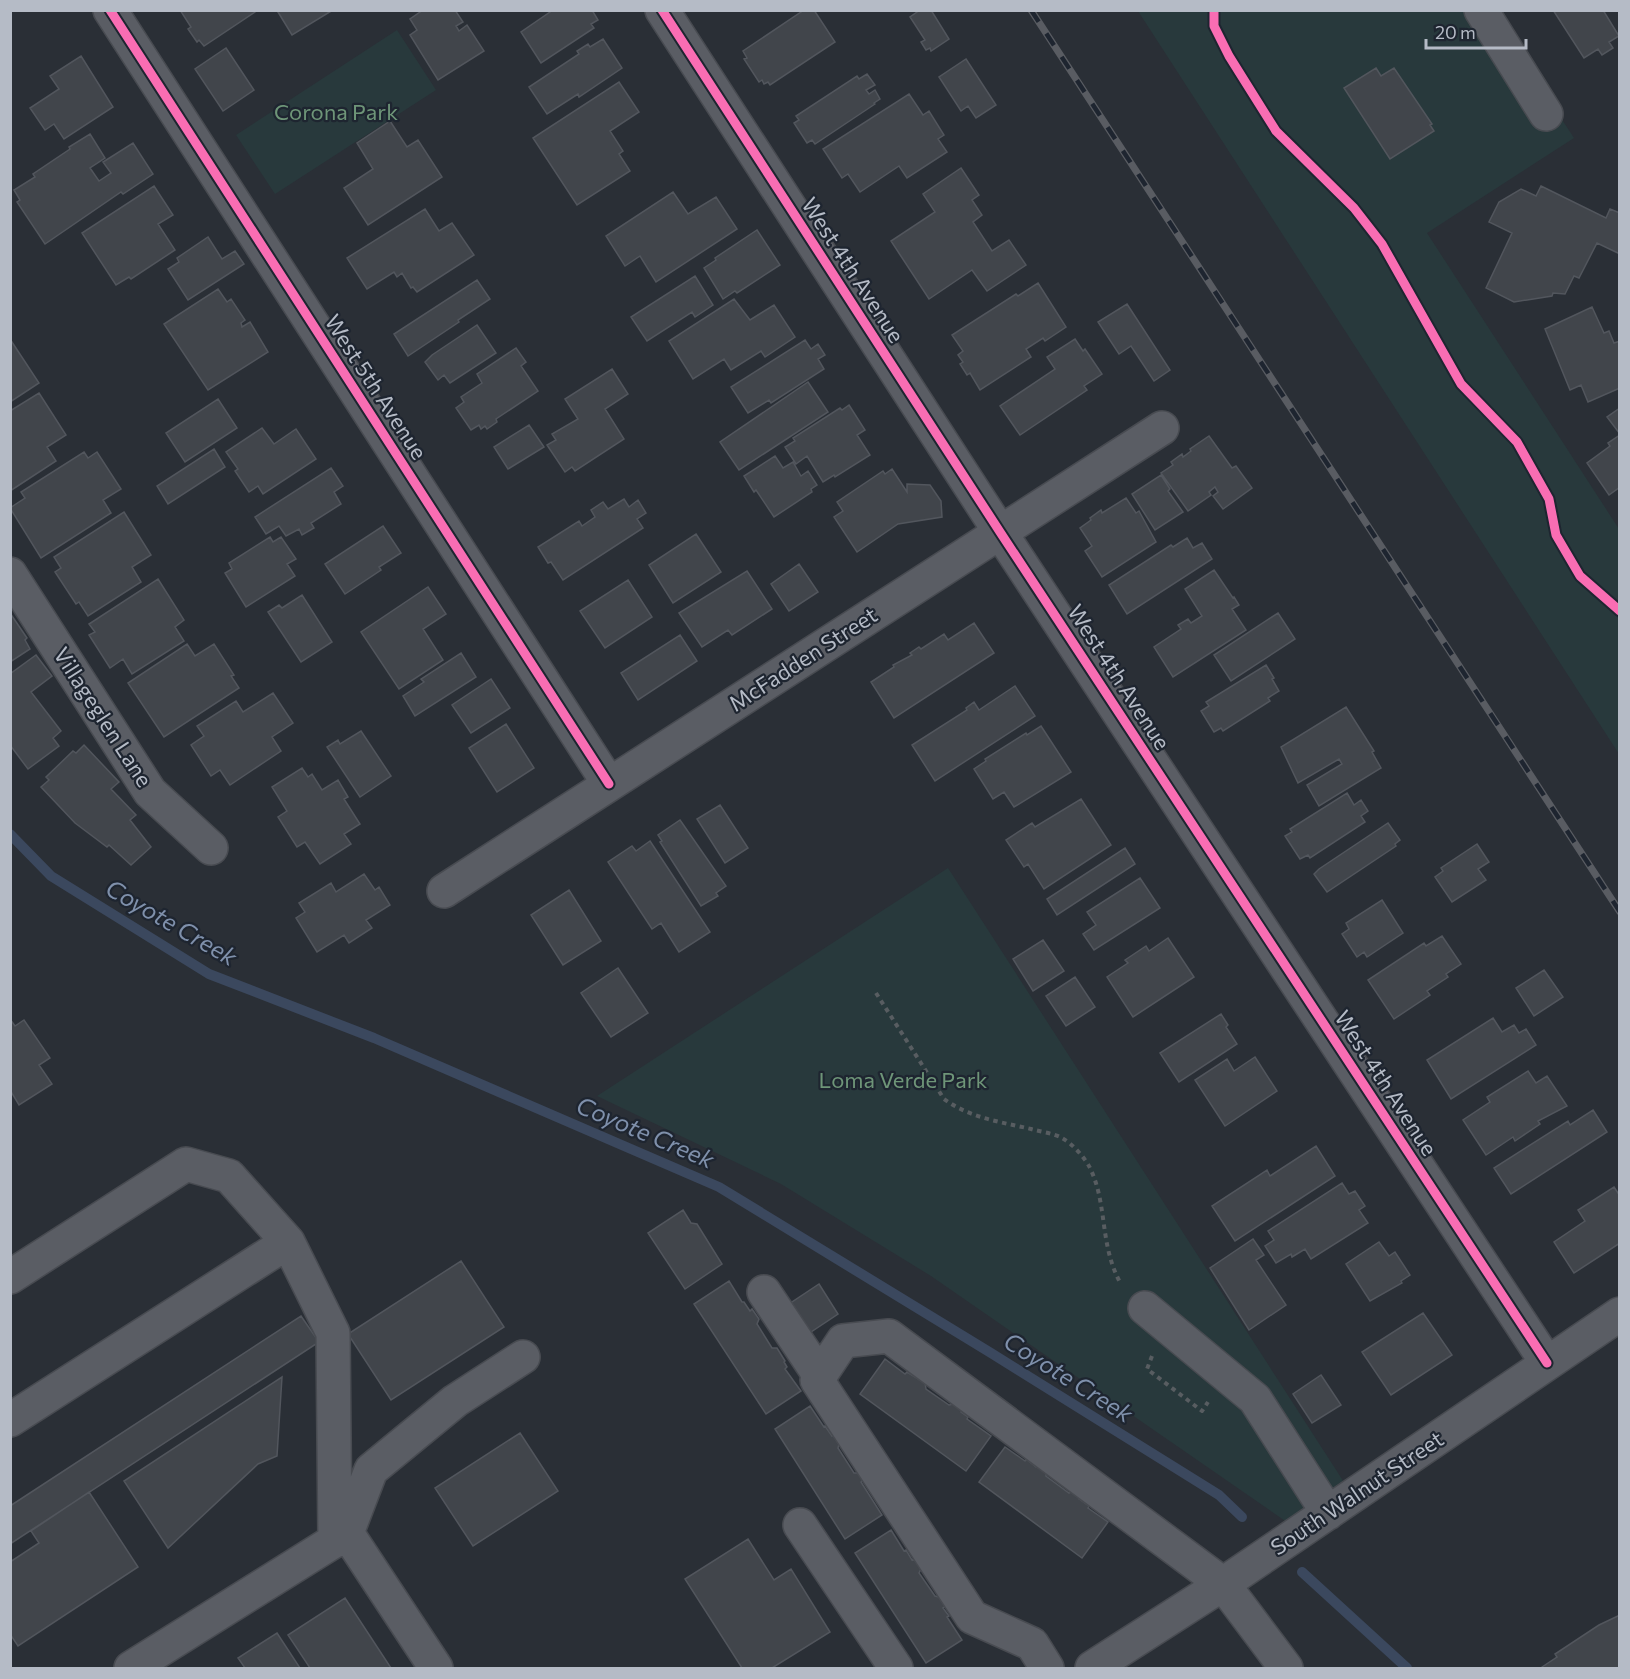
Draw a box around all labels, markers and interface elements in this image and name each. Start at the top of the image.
scale bar [1426,12,1526,50]
text: 20 m [1435,21,1476,43]
park label: Corona Park [274,98,398,125]
street label: West 4th Avenue [796,192,911,348]
street label: West 5th Avenue [319,309,433,464]
street label: West 4th Avenue [1062,599,1177,755]
street label: McFadden Street [723,601,882,717]
street label: Villageglen Lane [48,642,159,792]
water label: Coyote Creek [101,872,243,971]
street label: West 4th Avenue [1329,1005,1444,1161]
park label: Loma Verde Park [819,1066,987,1093]
water label: Coyote Creek [572,1090,720,1174]
water label: Coyote Creek [999,1326,1140,1428]
street label: South Walnut Street [1265,1425,1448,1560]

